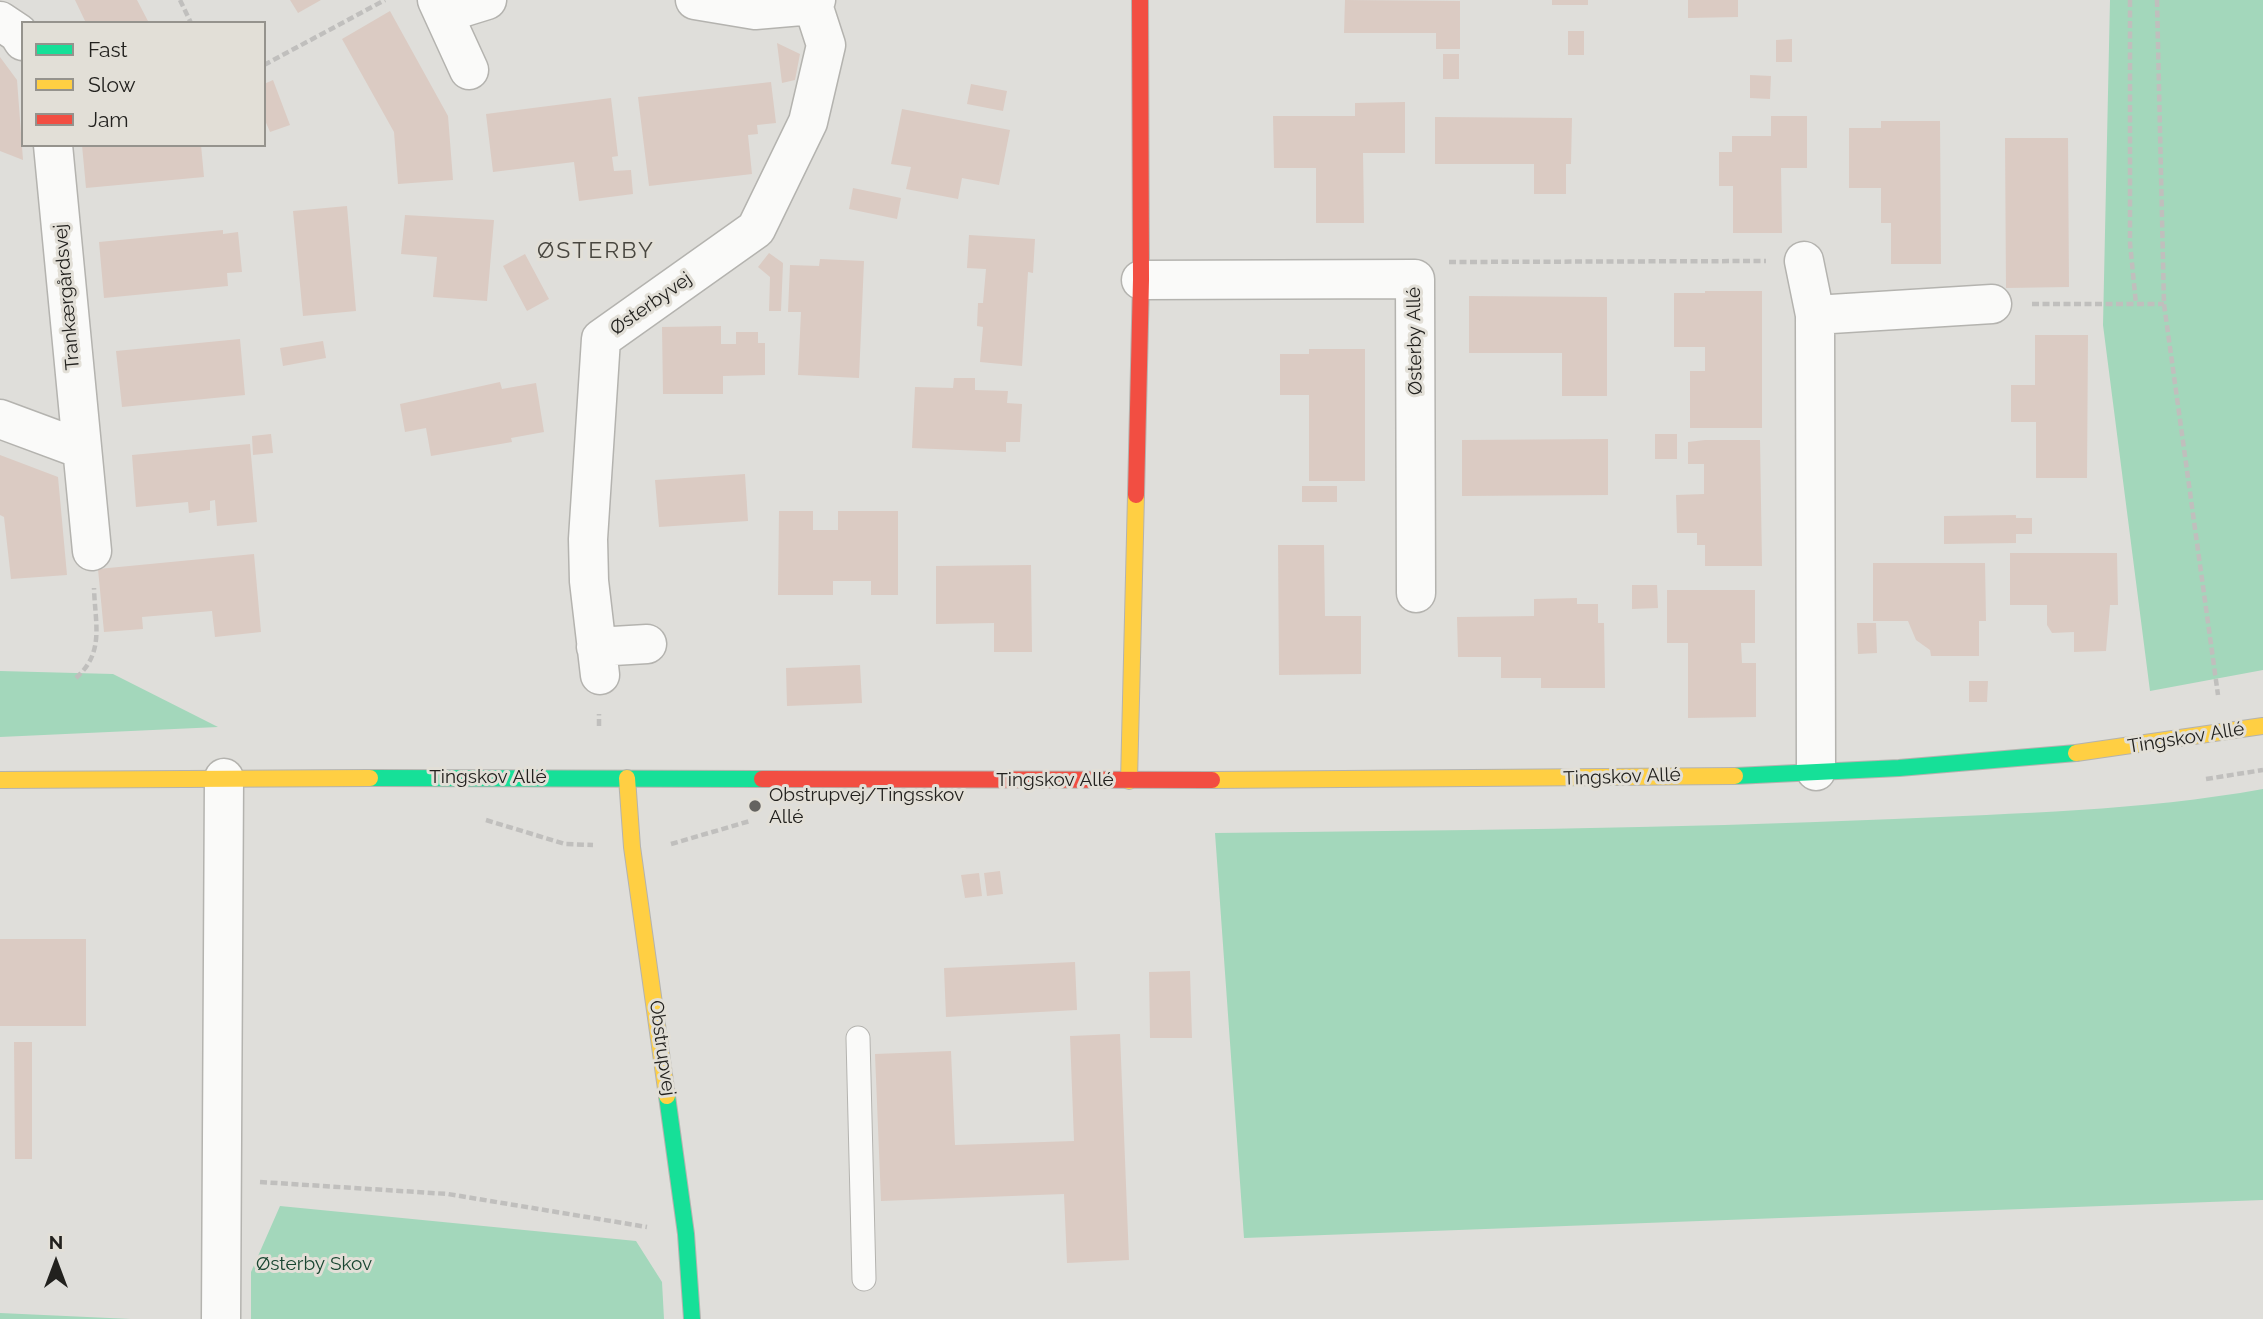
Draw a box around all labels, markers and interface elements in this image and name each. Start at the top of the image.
legend [21,21,266,147]
text: Fast [88,37,128,62]
text: Slow [88,72,136,97]
text: Jam [88,107,129,132]
street label: Trankærgårdsvej [49,223,85,371]
district label: ØSTERBY [538,237,654,265]
street label: Østerbyvej [606,268,696,340]
street label: Østerby Allé [1403,287,1427,395]
street label: Tingskov Allé [2126,718,2246,758]
street label: Tingskov Allé [1563,764,1681,790]
street label: Tingskov Allé [429,766,547,788]
street label: Tingskov Allé [996,769,1114,791]
place label: Obstrupvej/Tingsskov Allé [769,784,964,828]
marker: Obstrupvej/Tingsskov Allé [747,798,763,814]
street label: Obstrupvej [644,999,680,1097]
north arrow [21,1228,91,1298]
text: N [49,1231,63,1253]
park label: Østerby Skov [256,1253,372,1275]

